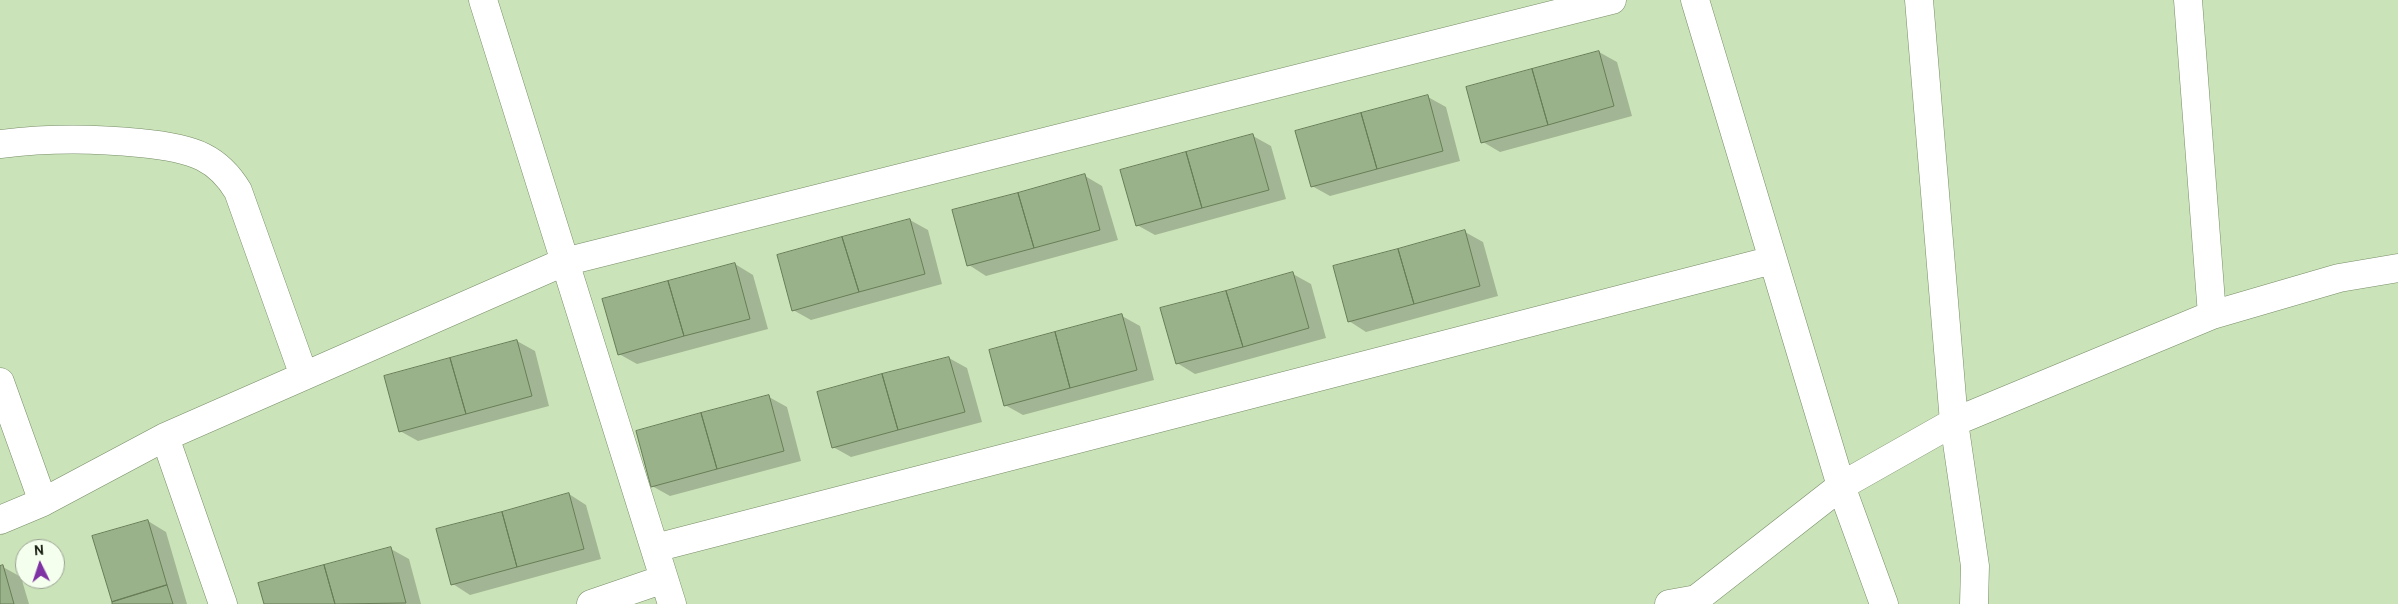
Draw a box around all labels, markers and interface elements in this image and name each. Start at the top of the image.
north arrow [15,539,65,589]
text: N [33,541,45,559]

